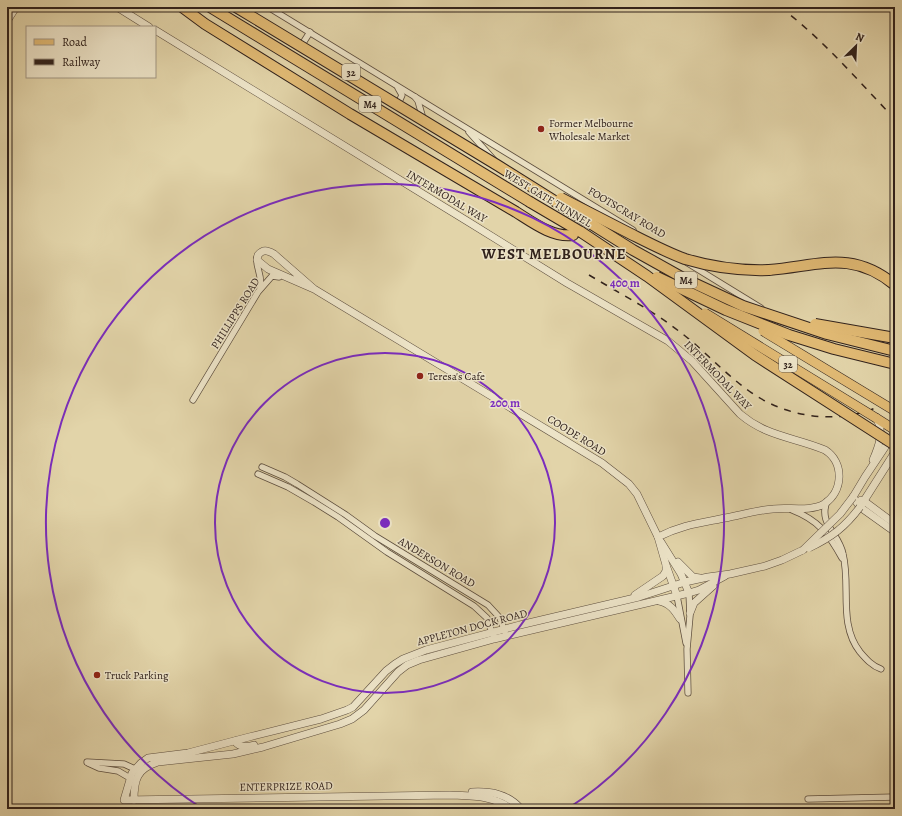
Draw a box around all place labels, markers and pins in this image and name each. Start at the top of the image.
place label: Former Melbourne Wholesale Market [548,116,633,144]
marker: Former Melbourne Wholesale Market [536,124,546,134]
place label: Teresa's Cafe [428,369,485,384]
marker: Teresa's Cafe [415,371,425,381]
centre of rings [378,516,392,530]
place label: Truck Parking [105,668,169,683]
marker: Truck Parking [92,670,102,680]

